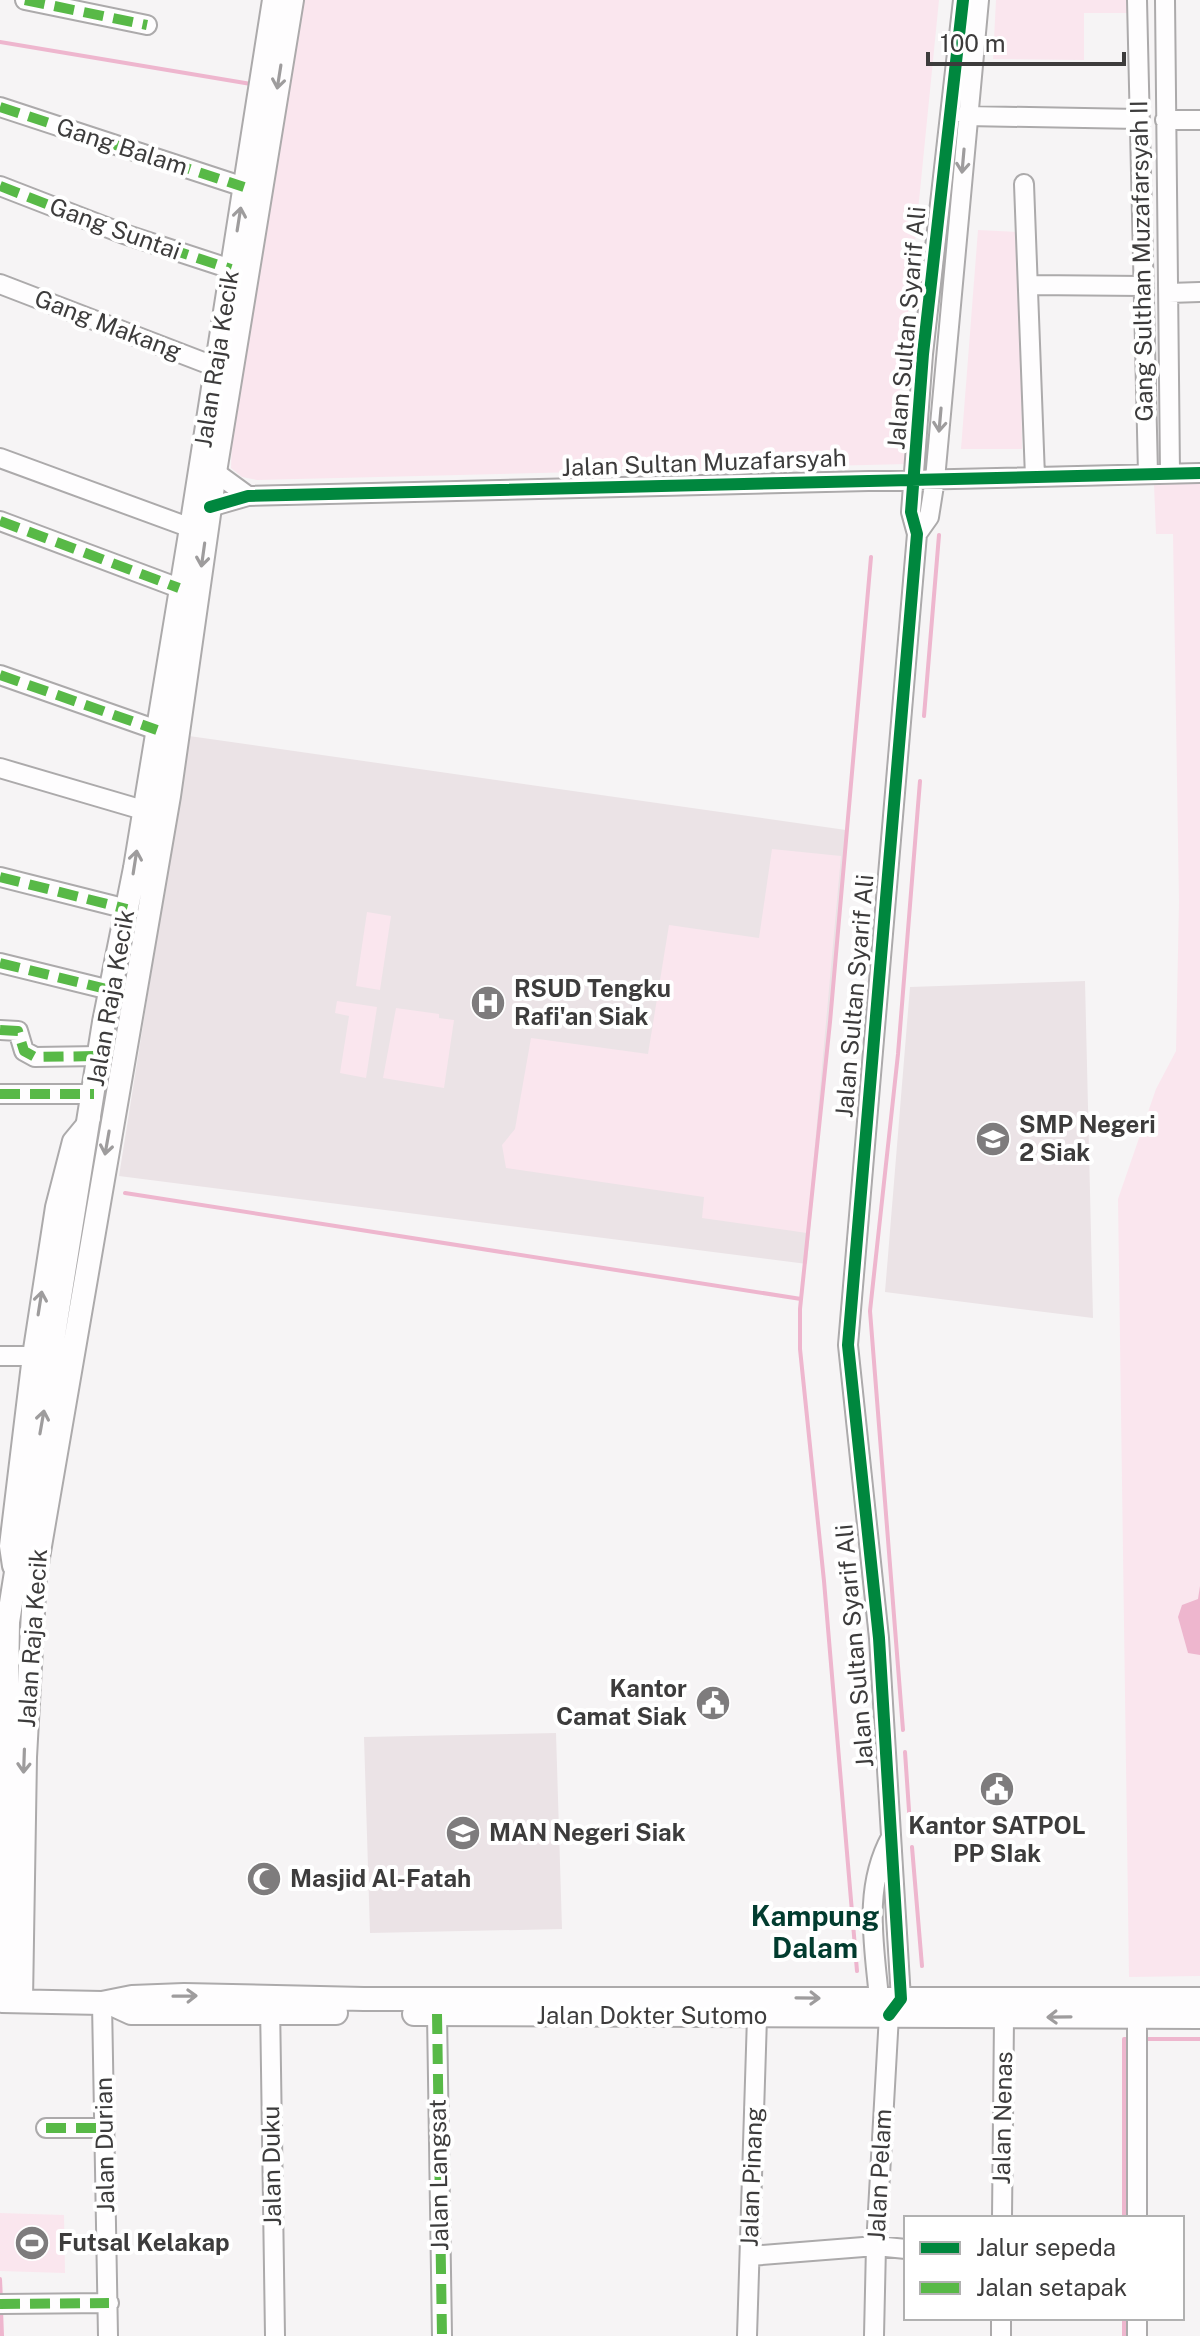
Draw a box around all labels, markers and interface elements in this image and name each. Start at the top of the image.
scale bar [928,16,1124,66]
text: 100 m [940,29,1006,57]
one-way arrow [271,64,286,89]
street label: Gang Sulthan Muzafarsyah II [1124,100,1158,422]
street label: Gang Balam [53,112,191,180]
one-way arrow [955,147,970,174]
street label: Gang Suntai [46,191,185,265]
street label: Jalan Sultan Syarif Ali [881,205,931,451]
one-way arrow [233,206,248,232]
street label: Jalan Raja Kecik [188,268,244,449]
street label: Gang Makang [31,283,186,365]
one-way arrow [933,406,948,433]
street label: Jalan Sultan Muzafarsyah [561,443,847,481]
one-way arrow [195,542,210,567]
one-way arrow [129,850,144,875]
street label: Jalan Sultan Syarif Ali [829,873,879,1119]
street label: Jalan Raja Kecik [81,907,139,1088]
place label: RSUD Tengku Rafi'an Siak [514,974,671,1030]
hospital icon: RSUD Tengku Rafi'an Siak [469,984,507,1022]
place label: SMP Negeri 2 Siak [1019,1110,1156,1166]
school or university icon: SMP Negeri 2 Siak [974,1120,1012,1158]
one-way arrow [99,1130,114,1155]
one-way arrow [33,1291,48,1316]
one-way arrow [35,1410,50,1435]
street label: Jalan Sultan Syarif Ali [829,1523,879,1769]
street label: Jalan Raja Kecik [12,1548,52,1728]
place label: Kantor Camat Siak [556,1674,687,1730]
public building icon: Kantor Camat Siak [694,1684,732,1722]
one-way arrow [17,1747,32,1774]
public building icon: Kantor SATPOL PP SIak [978,1770,1016,1808]
place label: Kantor SATPOL PP SIak [908,1811,1086,1867]
school or university icon: MAN Negeri Siak [444,1814,482,1852]
place label: MAN Negeri Siak [489,1818,686,1846]
mosque icon: Masjid Al-Fatah [245,1860,283,1898]
place label: Masjid Al-Fatah [290,1864,471,1892]
district label: Kampung Dalam [751,1899,879,1964]
one-way arrow [171,1988,198,2003]
one-way arrow [794,1990,821,2006]
street label: Jalan Dokter Sutomo [537,2001,767,2029]
one-way arrow [1046,2009,1073,2025]
street label: Jalan Nenas [987,2051,1017,2185]
street label: Jalan Durian [89,2077,119,2213]
street label: Jalan Langsat [423,2099,453,2251]
street label: Jalan Duku [256,2105,286,2227]
street label: Jalan Pinang [735,2107,767,2247]
street label: Jalan Pelam [862,2108,896,2242]
legend [904,2216,1184,2320]
sports icon: Futsal Kelakap [13,2224,51,2262]
place label: Futsal Kelakap [58,2228,230,2256]
text: Jalur sepeda [976,2233,1116,2261]
text: Jalan setapak [976,2273,1127,2301]

